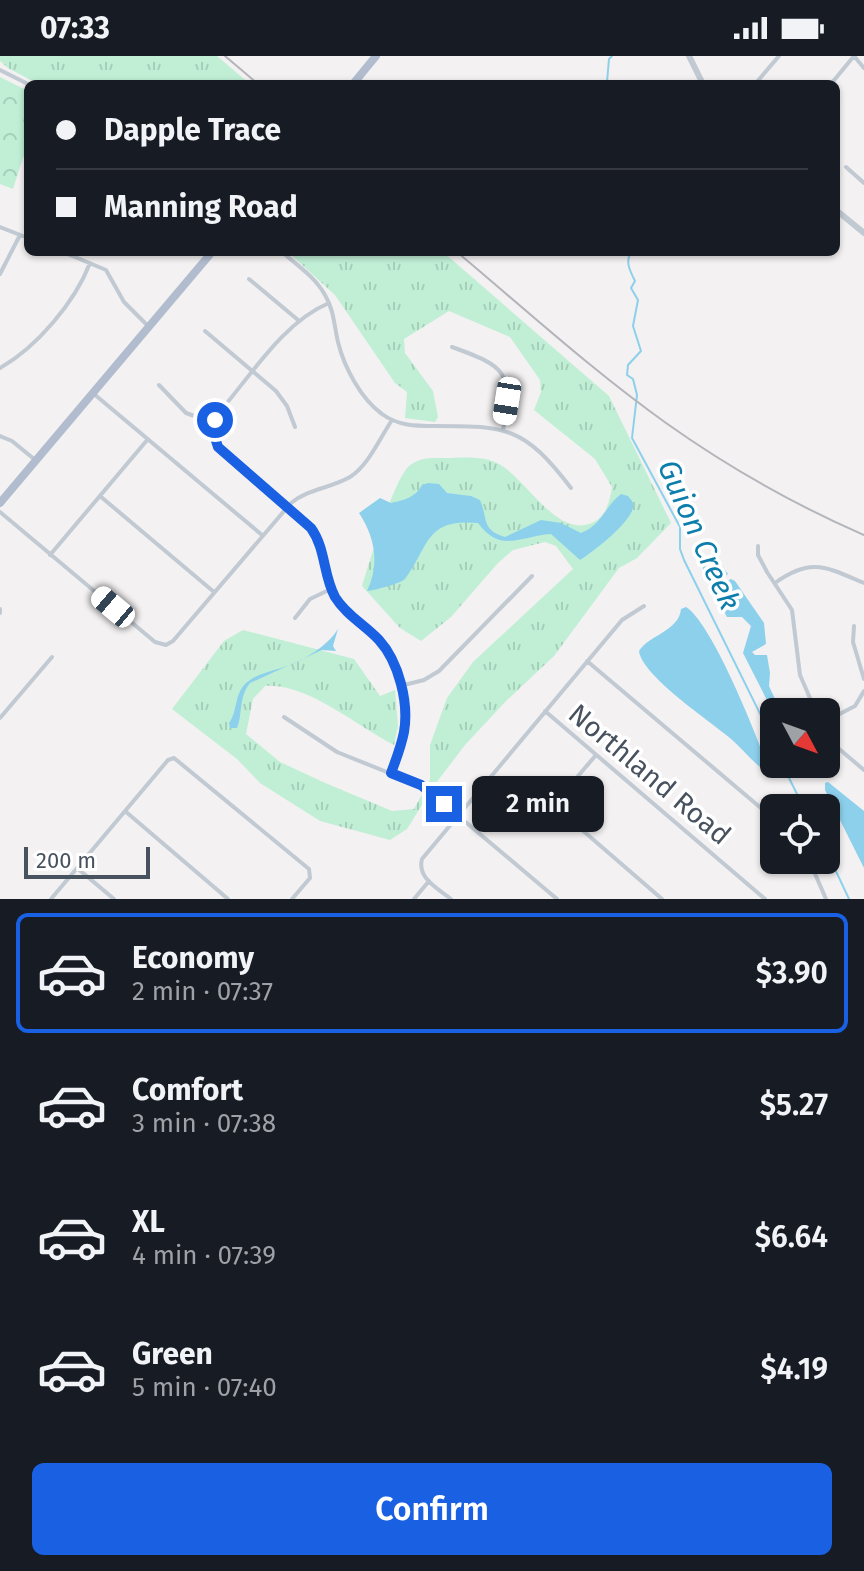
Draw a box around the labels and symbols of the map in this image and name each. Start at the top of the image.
car [491,375,523,427]
route start [197,402,233,438]
water label: Guion Creek [650,454,748,616]
car [87,582,139,632]
street label: Northland Road [562,697,737,852]
north arrow [760,698,840,778]
callout: 2 min [472,776,604,832]
route end [426,786,462,822]
scale bar [24,843,150,879]

